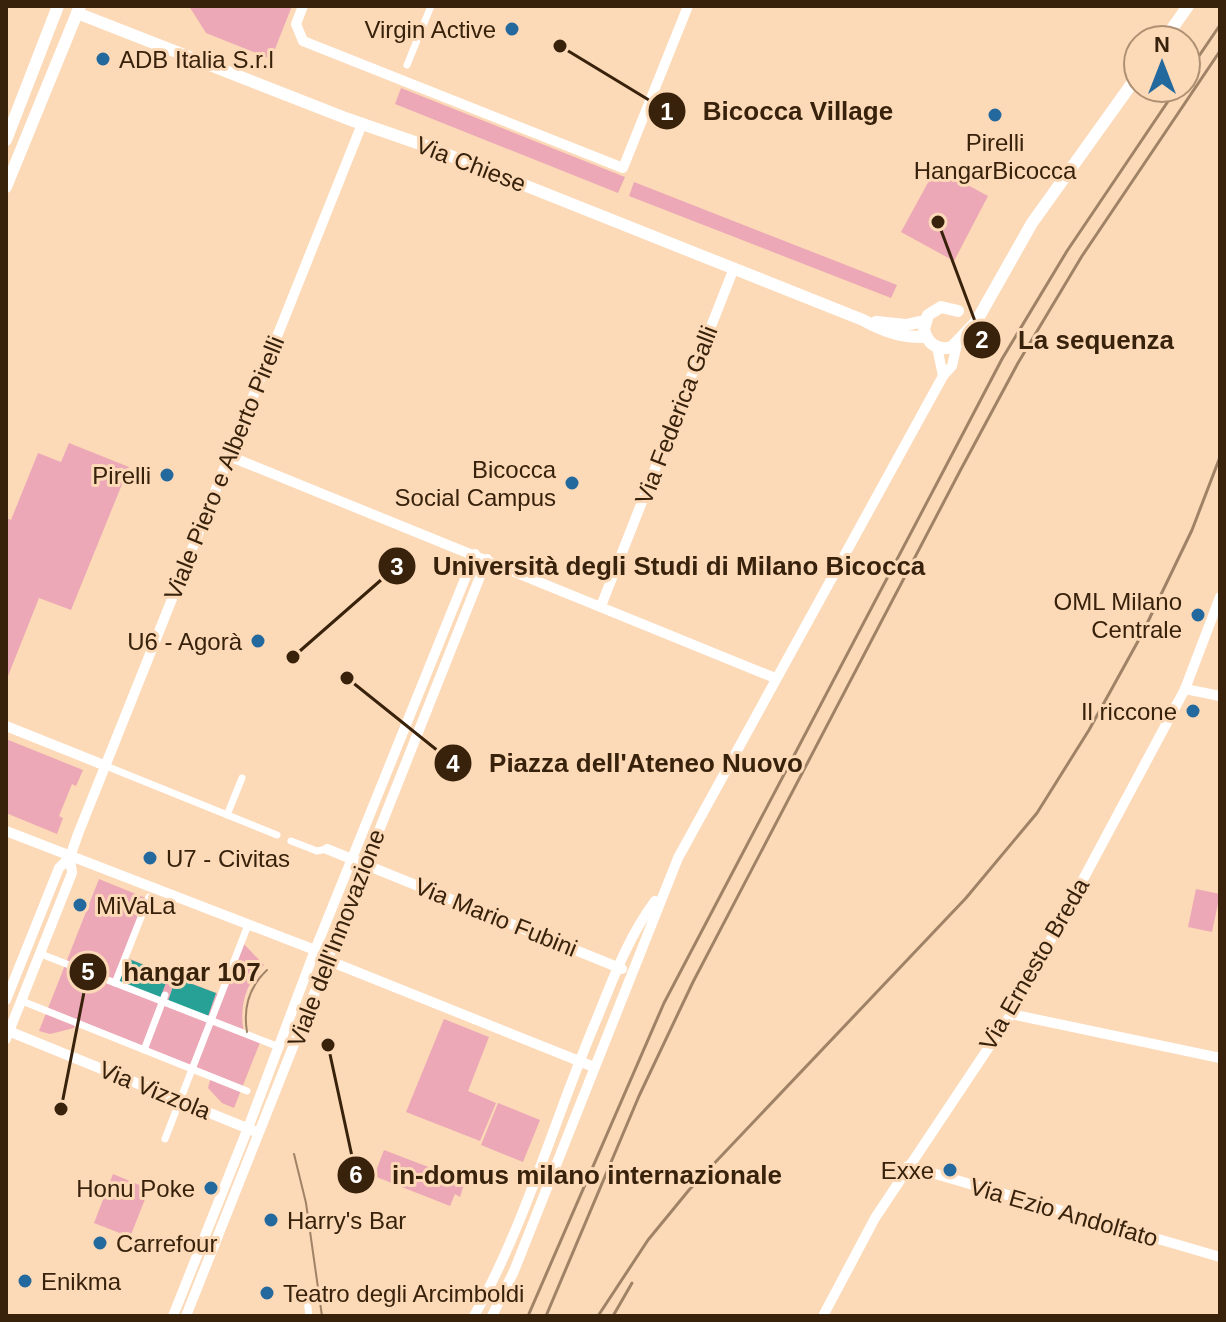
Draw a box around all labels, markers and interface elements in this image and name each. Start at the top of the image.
place label: Virgin Active [364,16,496,43]
marker: Virgin Active [503,20,521,38]
north arrow [1122,24,1202,104]
text: N [1154,32,1170,57]
place label: ADB Italia S.r.l [119,46,274,73]
marker: ADB Italia S.r.l [94,50,112,68]
callout: Bicocca Village [647,86,909,136]
text: Bicocca Village [703,96,893,126]
text: 1 [660,98,674,125]
marker: Pirelli HangarBicocca [986,106,1004,124]
place label: Pirelli HangarBicocca [914,129,1077,184]
street label: Via Chiese [412,131,530,197]
callout: La sequenza [962,315,1190,365]
street label: Via Federica Galli [630,322,722,508]
text: La sequenza [1018,325,1175,355]
text: 2 [975,326,989,353]
street label: Viale Piero e Alberto Pirelli [159,332,289,604]
place label: Bicocca Social Campus [395,456,557,511]
place label: Pirelli [92,462,151,489]
marker: Pirelli [158,466,176,484]
marker: Bicocca Social Campus [563,474,581,492]
callout: Università degli Studi di Milano Bicocca [377,541,941,591]
text: Università degli Studi di Milano Bicocca [433,551,926,581]
text: 3 [390,553,404,580]
place label: OML Milano Centrale [1054,588,1182,643]
marker: OML Milano Centrale [1189,606,1207,624]
place label: U6 - Agorà [127,628,243,655]
marker: U6 - Agorà [249,632,267,650]
place label: Il riccone [1081,698,1177,725]
marker: Il riccone [1184,702,1202,720]
callout: Piazza dell'Ateneo Nuovo [433,738,819,788]
text: Piazza dell'Ateneo Nuovo [489,748,803,778]
text: 4 [446,750,460,777]
street label: Viale dell'Innovazione [282,825,390,1051]
place label: U7 - Civitas [166,845,290,872]
marker: U7 - Civitas [141,849,159,867]
street label: Via Mario Fubini [411,872,581,962]
street label: Via Ernesto Breda [974,873,1095,1055]
place label: MiVaLa [96,892,176,919]
marker: MiVaLa [71,896,89,914]
callout: hangar 107 [68,947,277,997]
text: hangar 107 [123,957,261,987]
text: 5 [81,958,95,985]
street label: Via Vizzola [95,1055,215,1125]
callout: in-domus milano internazionale [336,1150,798,1200]
place label: Exxe [881,1157,934,1184]
text: in-domus milano internazionale [392,1160,782,1190]
text: 6 [349,1161,363,1188]
marker: Exxe [941,1161,959,1179]
street label: Via Ezio Andolfato [967,1172,1161,1252]
place label: Honu Poke [76,1175,195,1202]
marker: Honu Poke [202,1179,220,1197]
place label: Harry's Bar [287,1207,406,1234]
marker: Harry's Bar [262,1211,280,1229]
place label: Carrefour [116,1230,217,1257]
marker: Carrefour [91,1234,109,1252]
place label: Enikma [41,1268,122,1295]
marker: Enikma [16,1272,34,1290]
place label: Teatro degli Arcimboldi [283,1280,524,1307]
marker: Teatro degli Arcimboldi [258,1284,276,1302]

